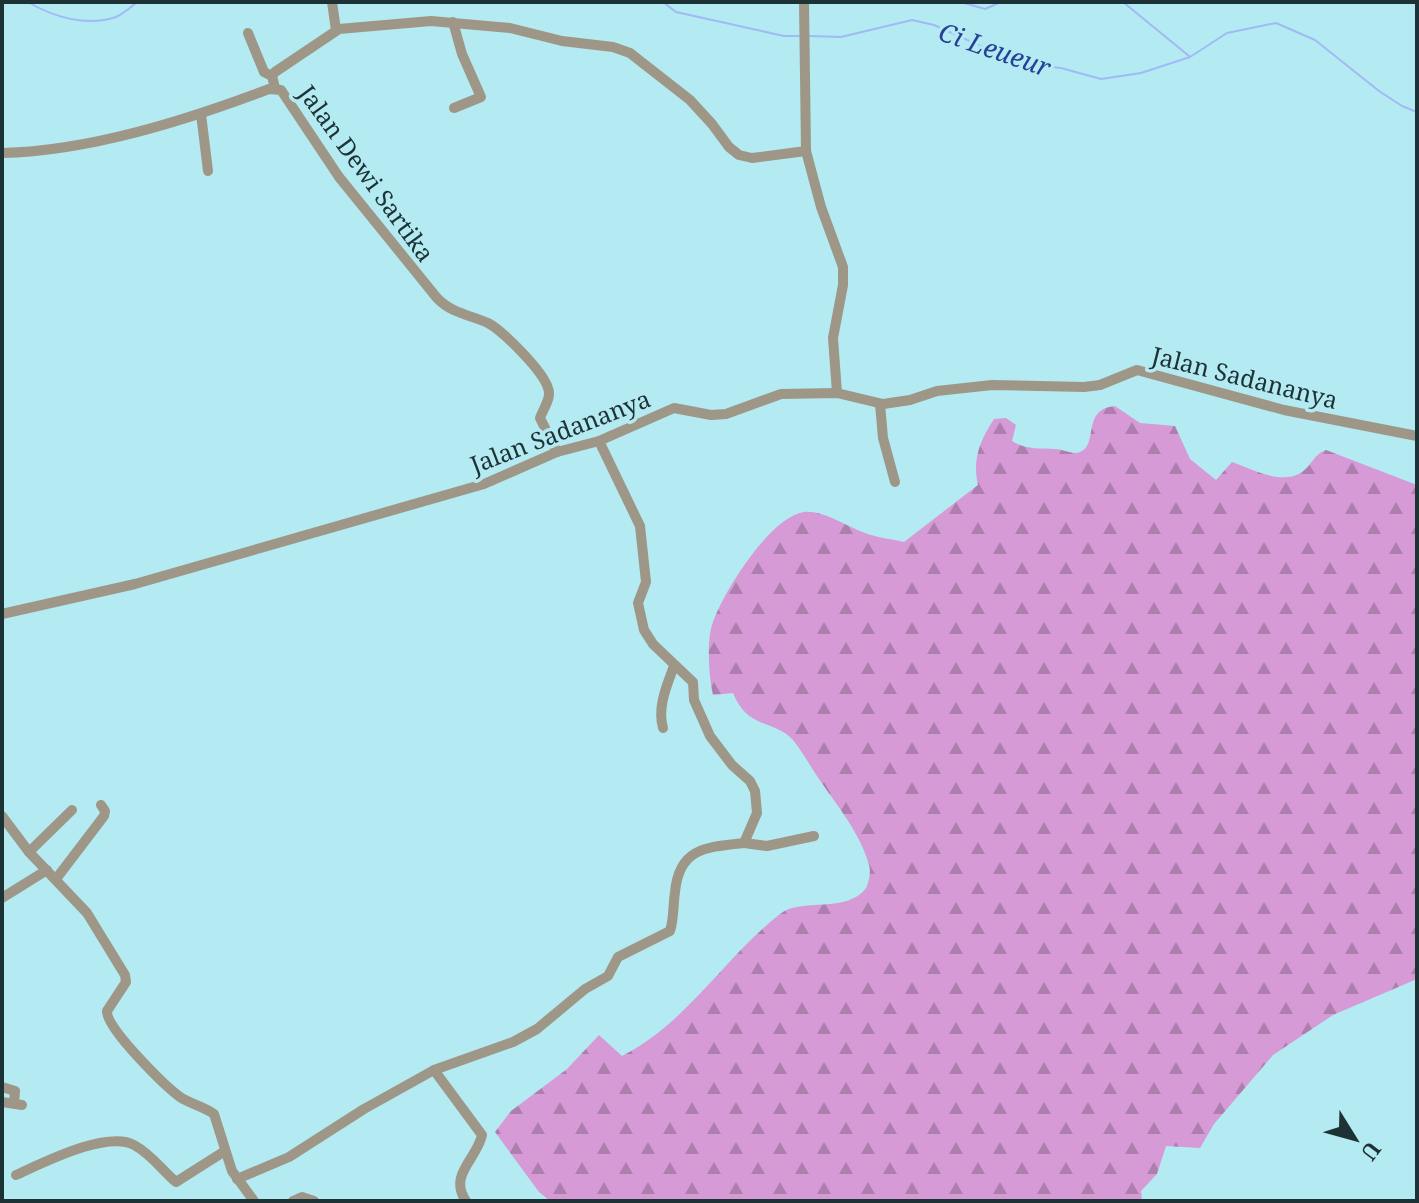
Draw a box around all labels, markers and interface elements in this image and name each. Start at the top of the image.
water label: Ci Leueur [934,13,1057,85]
street label: Jalan Dewi Sartika [291,77,442,268]
street label: Jalan Sadananya [1148,338,1341,416]
street label: Jalan Sadananya [464,381,655,481]
north arrow [1315,1099,1395,1179]
text: U [1355,1136,1389,1168]

